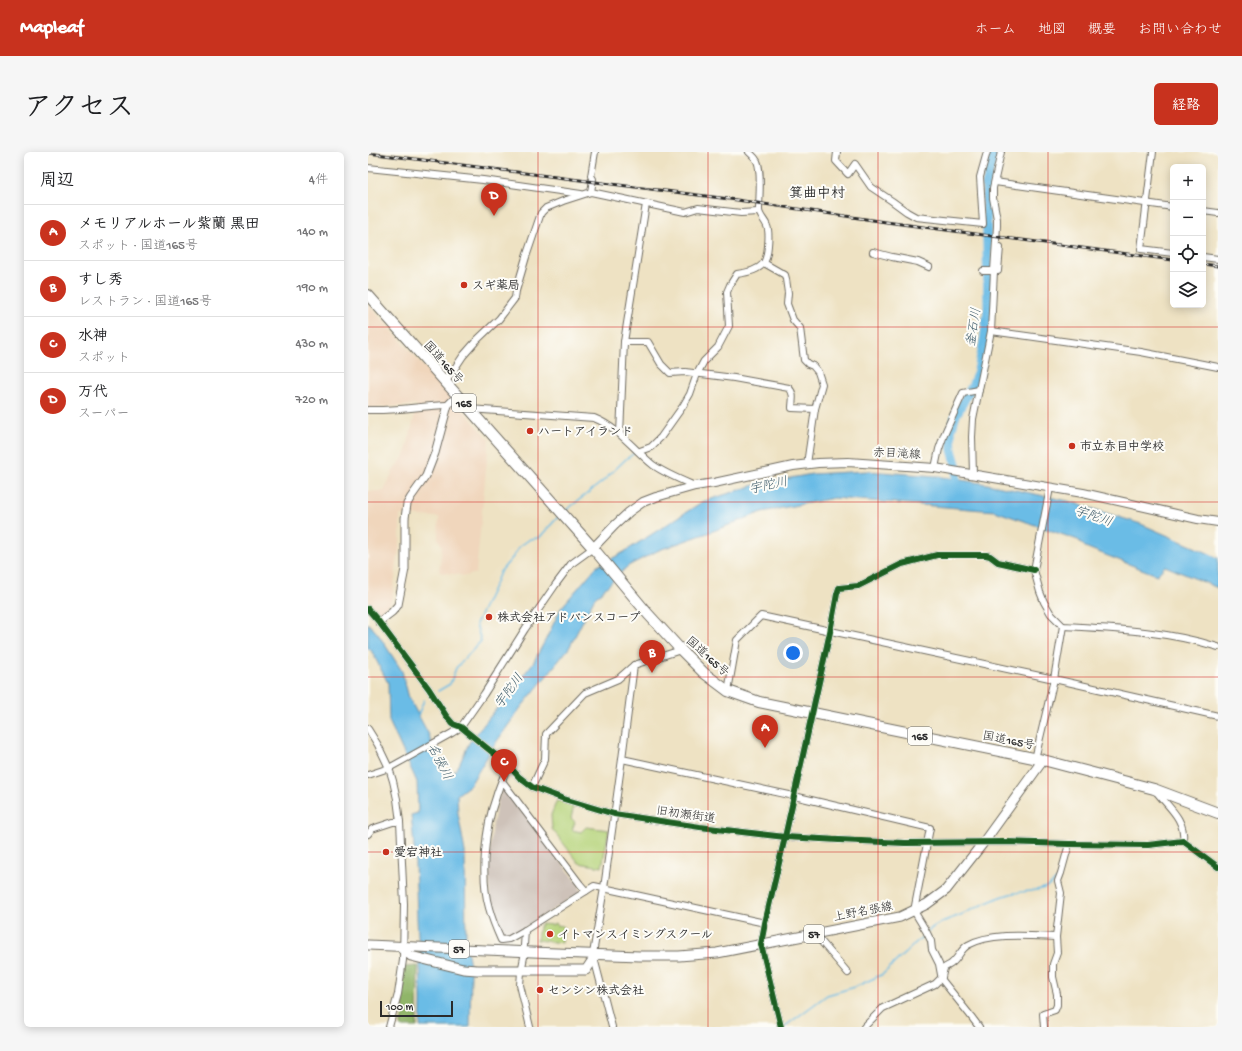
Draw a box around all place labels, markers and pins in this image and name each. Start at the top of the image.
pin: D [481,183,507,216]
place label: スギ薬局 [472,279,520,294]
marker: スギ薬局 [459,280,469,290]
marker: ハートアイランド [525,426,535,436]
place label: ハートアイランド [538,426,633,440]
place label: 市立赤目中学校 [1080,440,1164,455]
marker: 市立赤目中学校 [1067,441,1077,451]
place label: 株式会社アドバンスコープ [497,611,641,626]
marker: 株式会社アドバンスコープ [484,612,494,622]
pin: B [639,640,665,673]
pin: A [752,715,778,748]
pin: C [491,749,517,782]
place label: 愛宕神社 [394,846,442,861]
marker: 愛宕神社 [381,847,391,857]
place label: イトマンスイミングスクール [558,928,713,943]
marker: イトマンスイミングスクール [545,929,555,939]
place label: センシン株式会社 [548,984,644,999]
marker: センシン株式会社 [535,985,545,995]

